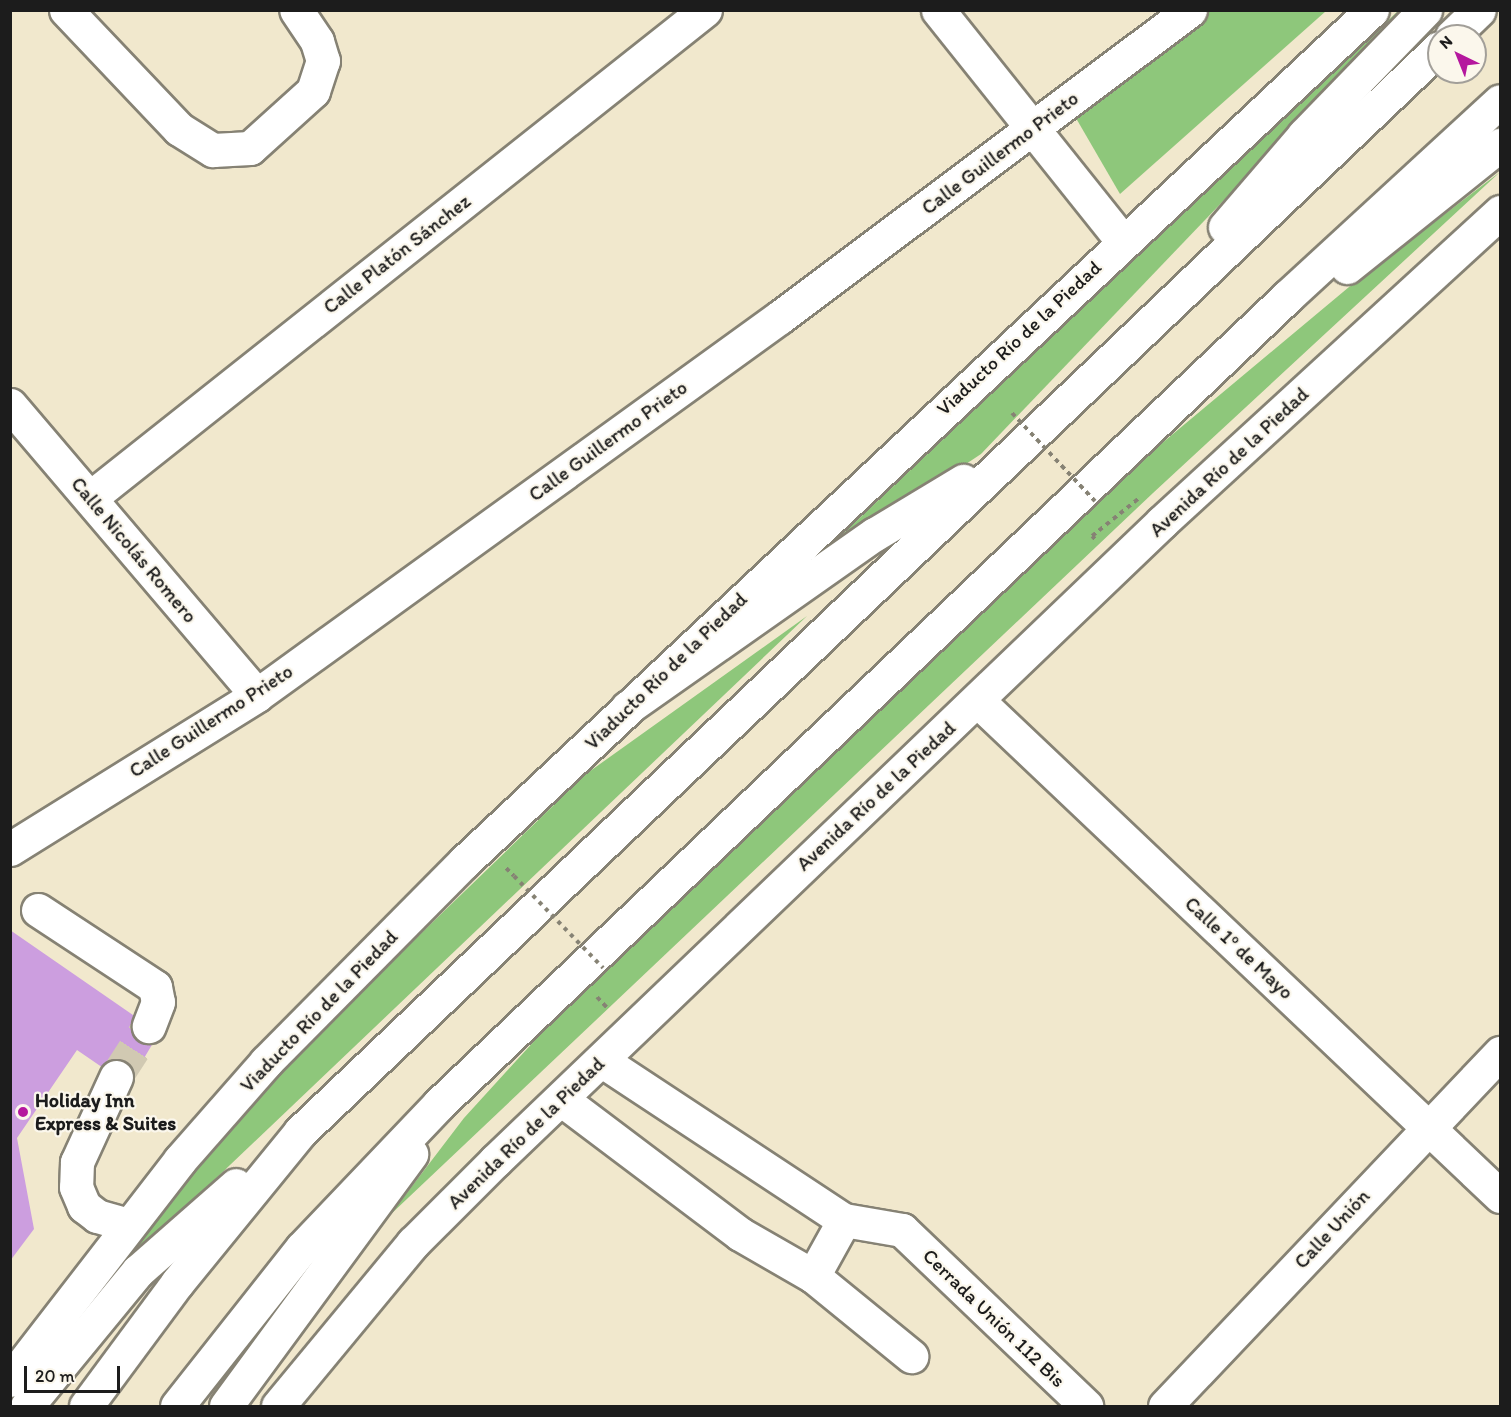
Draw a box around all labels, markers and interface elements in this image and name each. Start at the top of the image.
north arrow [1427,24,1487,84]
text: N [1435,31,1456,53]
street label: Calle Guillermo Prieto [917,86,1083,220]
street label: Calle Platón Sánchez [318,189,476,319]
street label: Viaducto Río de la Piedad [932,256,1106,420]
street label: Calle Guillermo Prieto [524,375,692,507]
street label: Avenida Río de la Piedad [1145,382,1313,542]
street label: Calle Nicolás Romero [66,472,202,628]
street label: Viaducto Río de la Piedad [580,587,752,755]
street label: Calle Guillermo Prieto [125,659,297,783]
street label: Avenida Río de la Piedad [792,716,960,876]
street label: Calle 1º de Mayo [1180,891,1298,1005]
street label: Viaducto Río de la Piedad [235,925,403,1097]
street label: Avenida Río de la Piedad [443,1052,609,1214]
place label: Holiday Inn Express & Suites [35,1088,176,1135]
marker: Holiday Inn Express & Suites [16,1105,30,1119]
street label: Calle Unión [1289,1185,1375,1273]
street label: Cerrada Unión 112 Bis [918,1244,1070,1392]
scale bar [27,1354,123,1392]
text: 20 m [35,1365,75,1387]

